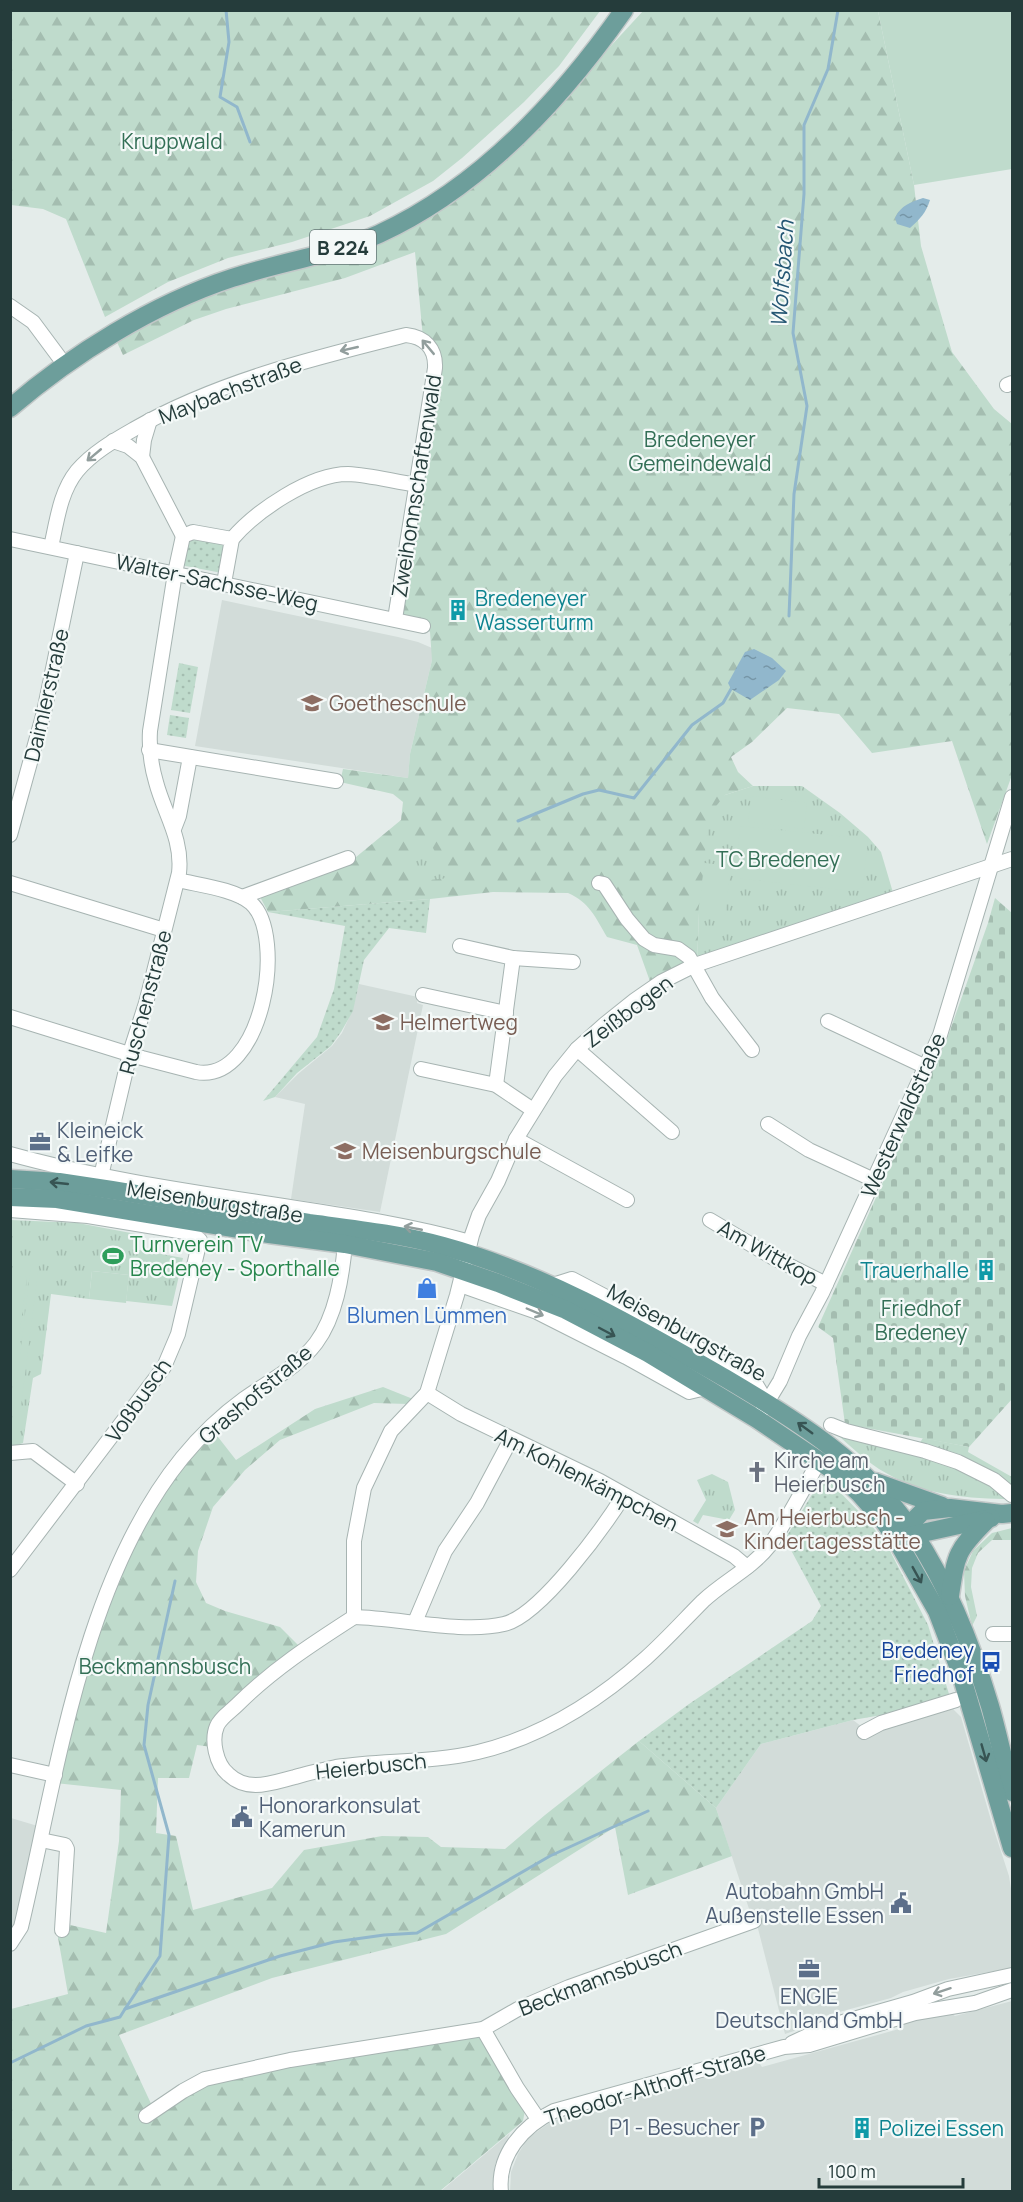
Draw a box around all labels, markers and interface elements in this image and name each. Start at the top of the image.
park label: Kruppwald [121,127,223,155]
water label: Wolfsbach [763,219,801,329]
road number: B 224 [310,230,376,264]
one-way arrow [421,339,434,355]
one-way arrow [340,344,360,355]
street label: Maybachstraße [154,350,306,430]
street label: Zweihonnschaftenwald [385,372,447,600]
park label: Bredeneyer Gemeindewald [629,425,771,477]
one-way arrow [86,449,102,462]
street label: Walter-Sachsse-Weg [113,547,321,617]
place label: Bredeneyer Wasserturm [475,584,594,636]
building icon: Bredeneyer Wasserturm [446,598,470,622]
street label: Daimlerstraße [17,626,75,764]
place label: Goetheschule [329,689,466,717]
school or university icon: Goetheschule [300,691,324,715]
park label: TC Bredeney [716,845,840,873]
street label: Ruschenstraße [112,927,178,1077]
street label: Zeißbogen [578,969,678,1053]
place label: Helmertweg [400,1008,518,1036]
school or university icon: Helmertweg [371,1010,395,1034]
street label: Westerwaldstraße [854,1028,952,1202]
place label: Kleineick & Leifke [57,1116,144,1168]
office icon: Kleineick & Leifke [28,1130,52,1154]
place label: Meisenburgschule [362,1137,542,1165]
school or university icon: Meisenburgschule [333,1139,357,1163]
street label: Meisenburgstraße [125,1173,305,1229]
one-way arrow [49,1177,69,1188]
street label: Am Wittkop [713,1213,823,1291]
one-way arrow [404,1222,424,1233]
place label: Turnverein TV Bredeney - Sporthalle [130,1230,340,1282]
sports icon: Turnverein TV Bredeney - Sporthalle [101,1244,125,1268]
place label: Trauerhalle [860,1256,969,1284]
building icon: Trauerhalle [974,1258,998,1282]
shop icon: Blumen Lümmen [415,1276,439,1300]
street label: Meisenburgstraße [602,1277,772,1387]
park label: Friedhof Bredeney [875,1294,967,1346]
place label: Blumen Lümmen [347,1301,507,1329]
one-way arrow [525,1307,543,1318]
one-way arrow [598,1326,615,1338]
street label: Grashofstraße [192,1338,318,1450]
street label: Voßbusch [99,1353,177,1447]
street label: Am Kohlenkämpchen [491,1421,683,1537]
one-way arrow [797,1422,813,1435]
place label: Kirche am Heierbusch [774,1446,885,1498]
church icon: Kirche am Heierbusch [745,1460,769,1484]
place label: Am Heierbusch - Kindertagesstätte [744,1503,921,1555]
school or university icon: Am Heierbusch - Kindertagesstätte [715,1517,739,1541]
one-way arrow [911,1566,923,1583]
place label: Bredeney Friedhof [882,1636,975,1688]
bus stop icon: Bredeney Friedhof [979,1650,1003,1674]
park label: Beckmannsbusch [79,1652,251,1680]
one-way arrow [979,1744,990,1763]
street label: Heierbusch [314,1746,428,1786]
place label: Honorarkonsulat Kamerun [259,1791,421,1843]
public building icon: Honorarkonsulat Kamerun [230,1805,254,1829]
place label: Autobahn GmbH Außenstelle Essen [705,1877,884,1929]
public building icon: Autobahn GmbH Außenstelle Essen [889,1891,913,1915]
street label: Beckmannsbusch [514,1934,686,2022]
office icon: ENGIE Deutschland GmbH [797,1957,821,1981]
place label: ENGIE Deutschland GmbH [715,1982,903,2034]
one-way arrow [933,1987,951,1998]
street label: Theodor-Althoff-Straße [541,2038,769,2132]
place label: P1 - Besucher [609,2113,740,2141]
place label: Polizei Essen [879,2114,1004,2142]
parking icon: P1 - Besucher [745,2115,769,2139]
building icon: Polizei Essen [850,2116,874,2140]
scale bar [819,2151,963,2189]
text: 100 m [828,2159,876,2183]

